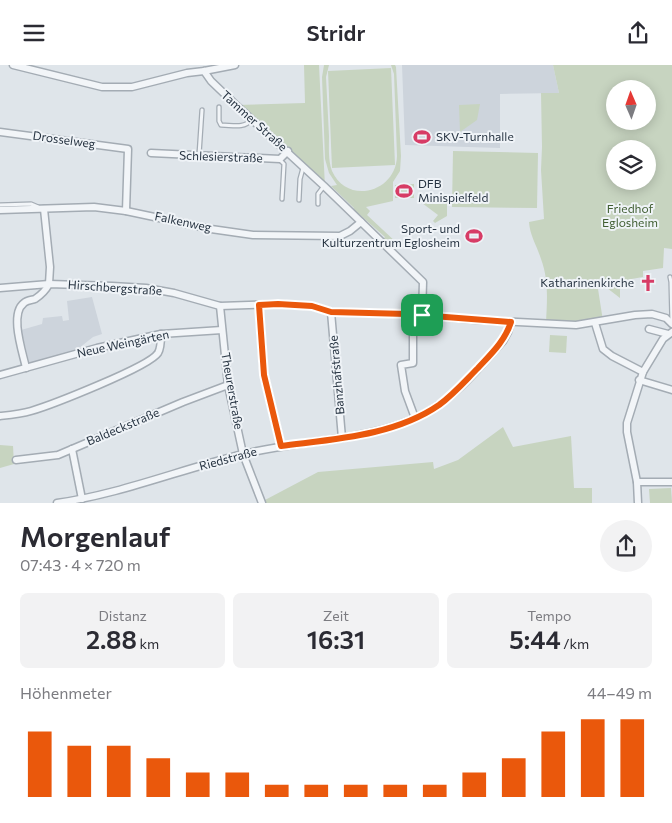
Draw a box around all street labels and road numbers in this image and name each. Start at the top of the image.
street label: Tammer Straße [219,87,290,153]
street label: Drosselweg [32,128,97,150]
street label: Schlesierstraße [179,148,263,164]
street label: Falkenweg [154,208,213,234]
street label: Hirschbergstraße [67,277,163,297]
street label: Neue Weingärten [75,326,170,360]
street label: Banzhafstraße [326,335,346,415]
street label: Theurerstraße [219,351,247,430]
street label: Baldeckstraße [84,404,161,448]
street label: Riedstraße [197,444,258,472]

